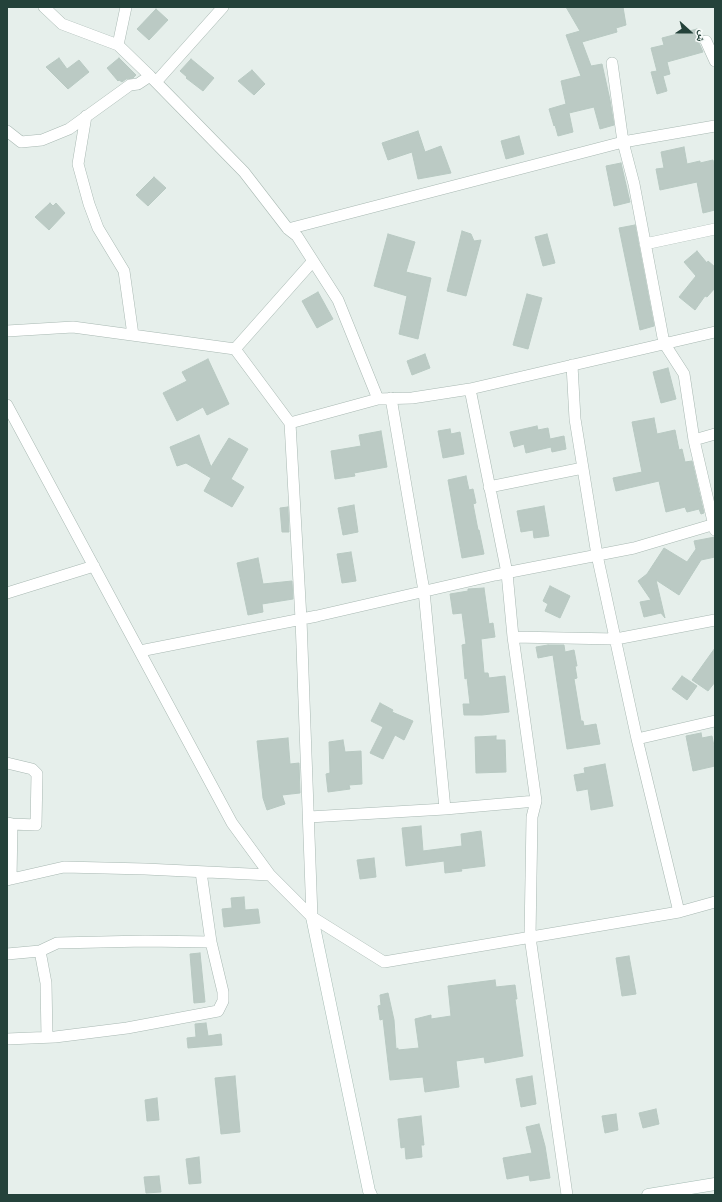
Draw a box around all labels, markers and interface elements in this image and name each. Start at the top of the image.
north arrow [670,12,710,52]
text: ش [694,29,710,44]

